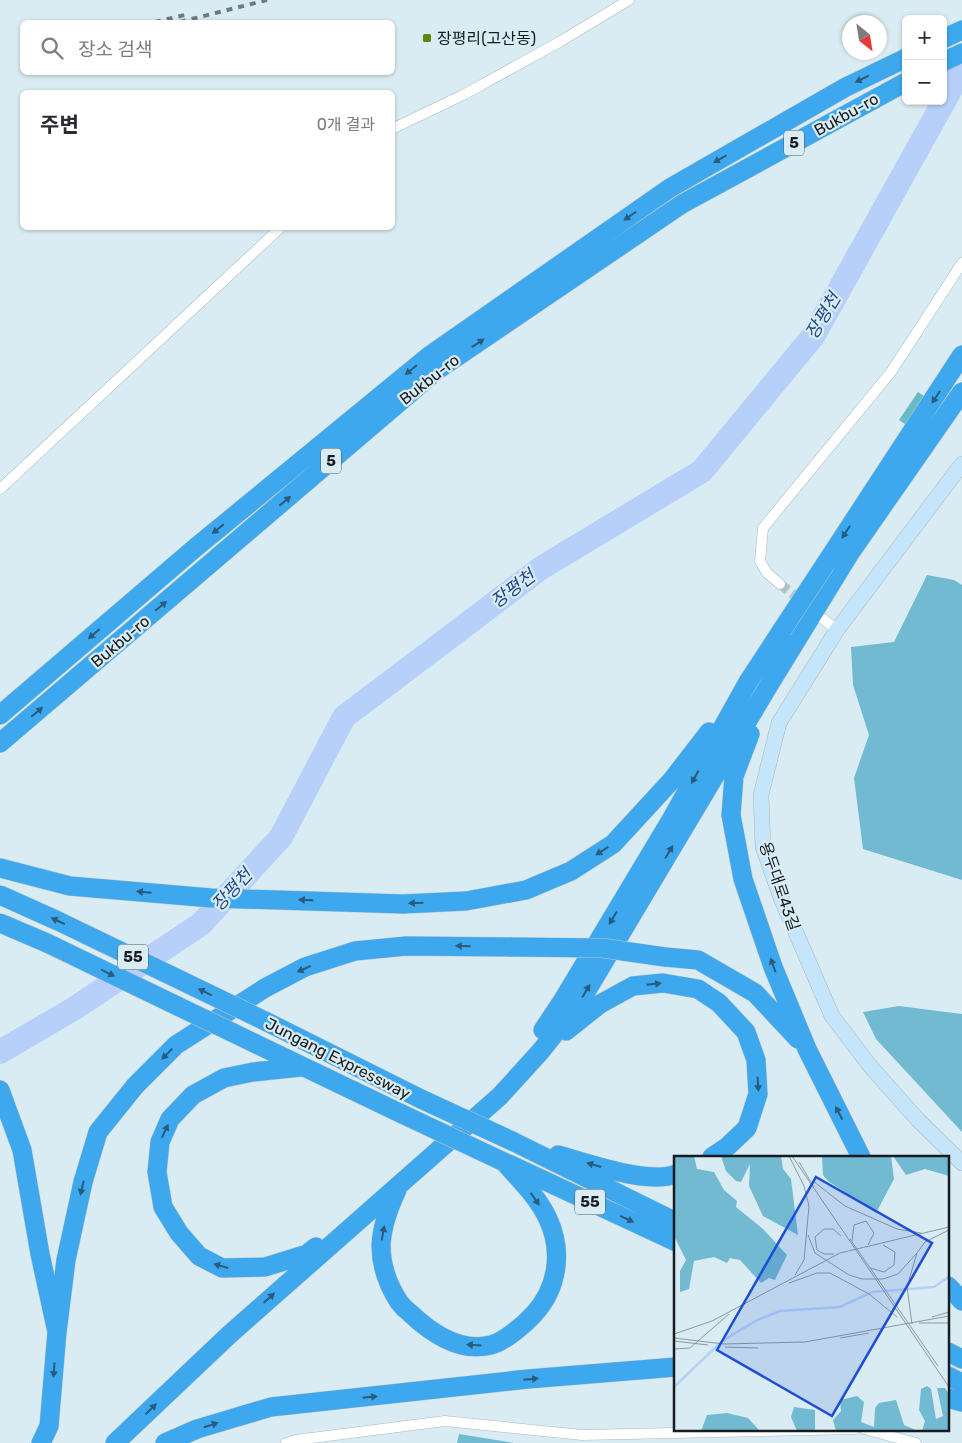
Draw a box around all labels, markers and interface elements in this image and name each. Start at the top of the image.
north arrow [842,15,887,60]
map controls [902,15,947,105]
button: + [902,15,947,60]
search box [20,20,395,75]
place label: 장평리(고산동) [437,29,536,48]
marker: 장평리(고산동) [421,32,433,44]
icon: search [38,34,66,62]
text: 장소 검색 [78,38,153,61]
button: − [902,60,947,105]
one-way arrow [855,75,869,83]
street label: Bukbu-ro [811,89,882,140]
text: 주변 [40,112,79,137]
text: 0개 결과 [317,115,375,134]
road number: 5 [784,130,804,156]
one-way arrow [714,154,727,163]
one-way arrow [623,211,636,221]
water label: 장평천 [801,287,846,343]
one-way arrow [471,338,485,348]
street label: Bukbu-ro [396,350,463,409]
one-way arrow [405,365,418,376]
one-way arrow [931,390,941,403]
road number: 5 [321,448,341,474]
one-way arrow [278,495,291,506]
one-way arrow [212,523,225,534]
one-way arrow [841,525,851,539]
water label: 장평천 [487,564,541,613]
one-way arrow [154,601,167,612]
street label: Bukbu-ro [87,611,153,671]
one-way arrow [89,628,101,640]
one-way arrow [31,706,44,717]
one-way arrow [690,771,699,784]
street label: 용두대로43길 [755,839,804,933]
one-way arrow [665,845,674,858]
one-way arrow [596,846,609,856]
water label: 장평천 [207,863,259,916]
one-way arrow [136,888,152,896]
one-way arrow [298,896,314,904]
one-way arrow [407,900,423,908]
one-way arrow [608,911,617,924]
one-way arrow [51,917,66,926]
one-way arrow [455,942,471,950]
road number: 55 [118,944,148,970]
one-way arrow [769,957,777,972]
one-way arrow [297,965,311,973]
one-way arrow [100,969,115,977]
one-way arrow [646,980,662,988]
one-way arrow [582,984,590,999]
one-way arrow [198,988,212,996]
street label: Jungang Expressway [262,1014,413,1103]
one-way arrow [161,1048,173,1060]
one-way arrow [754,1076,762,1092]
one-way arrow [835,1106,843,1120]
one-way arrow [161,1124,169,1138]
inset map [674,1156,950,1430]
one-way arrow [586,1161,601,1169]
one-way arrow [78,1181,86,1196]
road number: 55 [575,1190,605,1214]
one-way arrow [530,1192,540,1206]
one-way arrow [620,1216,634,1224]
one-way arrow [380,1224,388,1240]
one-way arrow [213,1261,228,1269]
one-way arrow [263,1293,276,1304]
one-way arrow [465,1341,481,1349]
one-way arrow [49,1363,57,1379]
one-way arrow [524,1375,540,1383]
one-way arrow [362,1393,378,1401]
one-way arrow [144,1403,156,1415]
one-way arrow [203,1421,218,1429]

